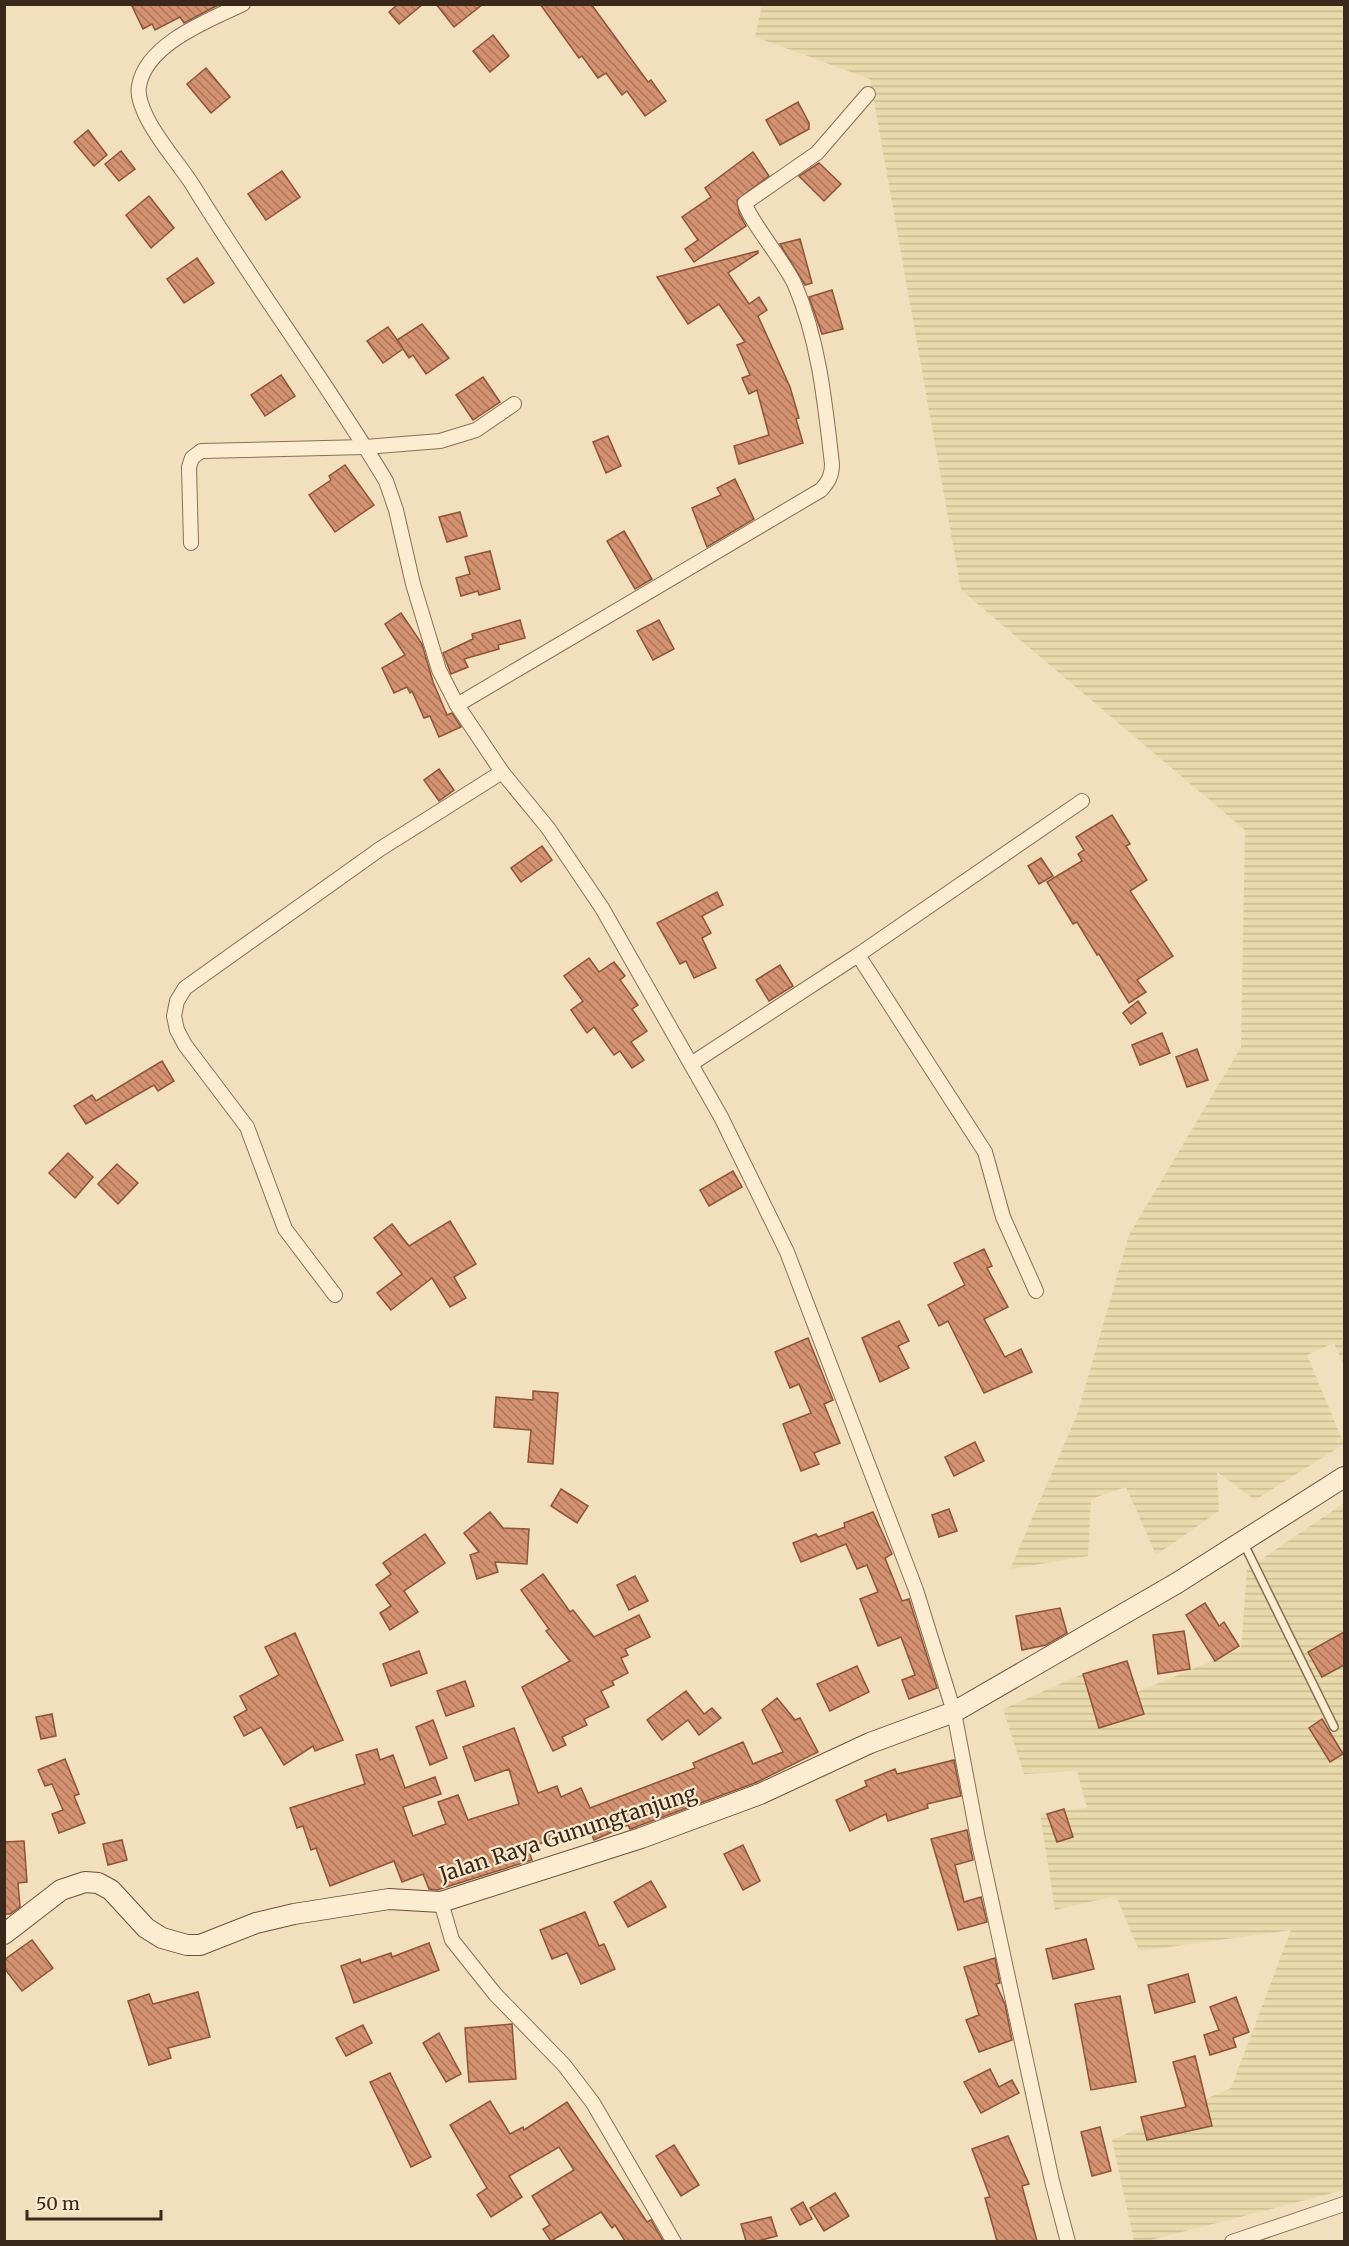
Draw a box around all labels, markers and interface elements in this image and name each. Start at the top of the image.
street label: Jalan Raya Gunungtanjung [435,1779,700,1888]
scale bar [27,2183,160,2221]
text: 50 m [36,2192,80,2215]

